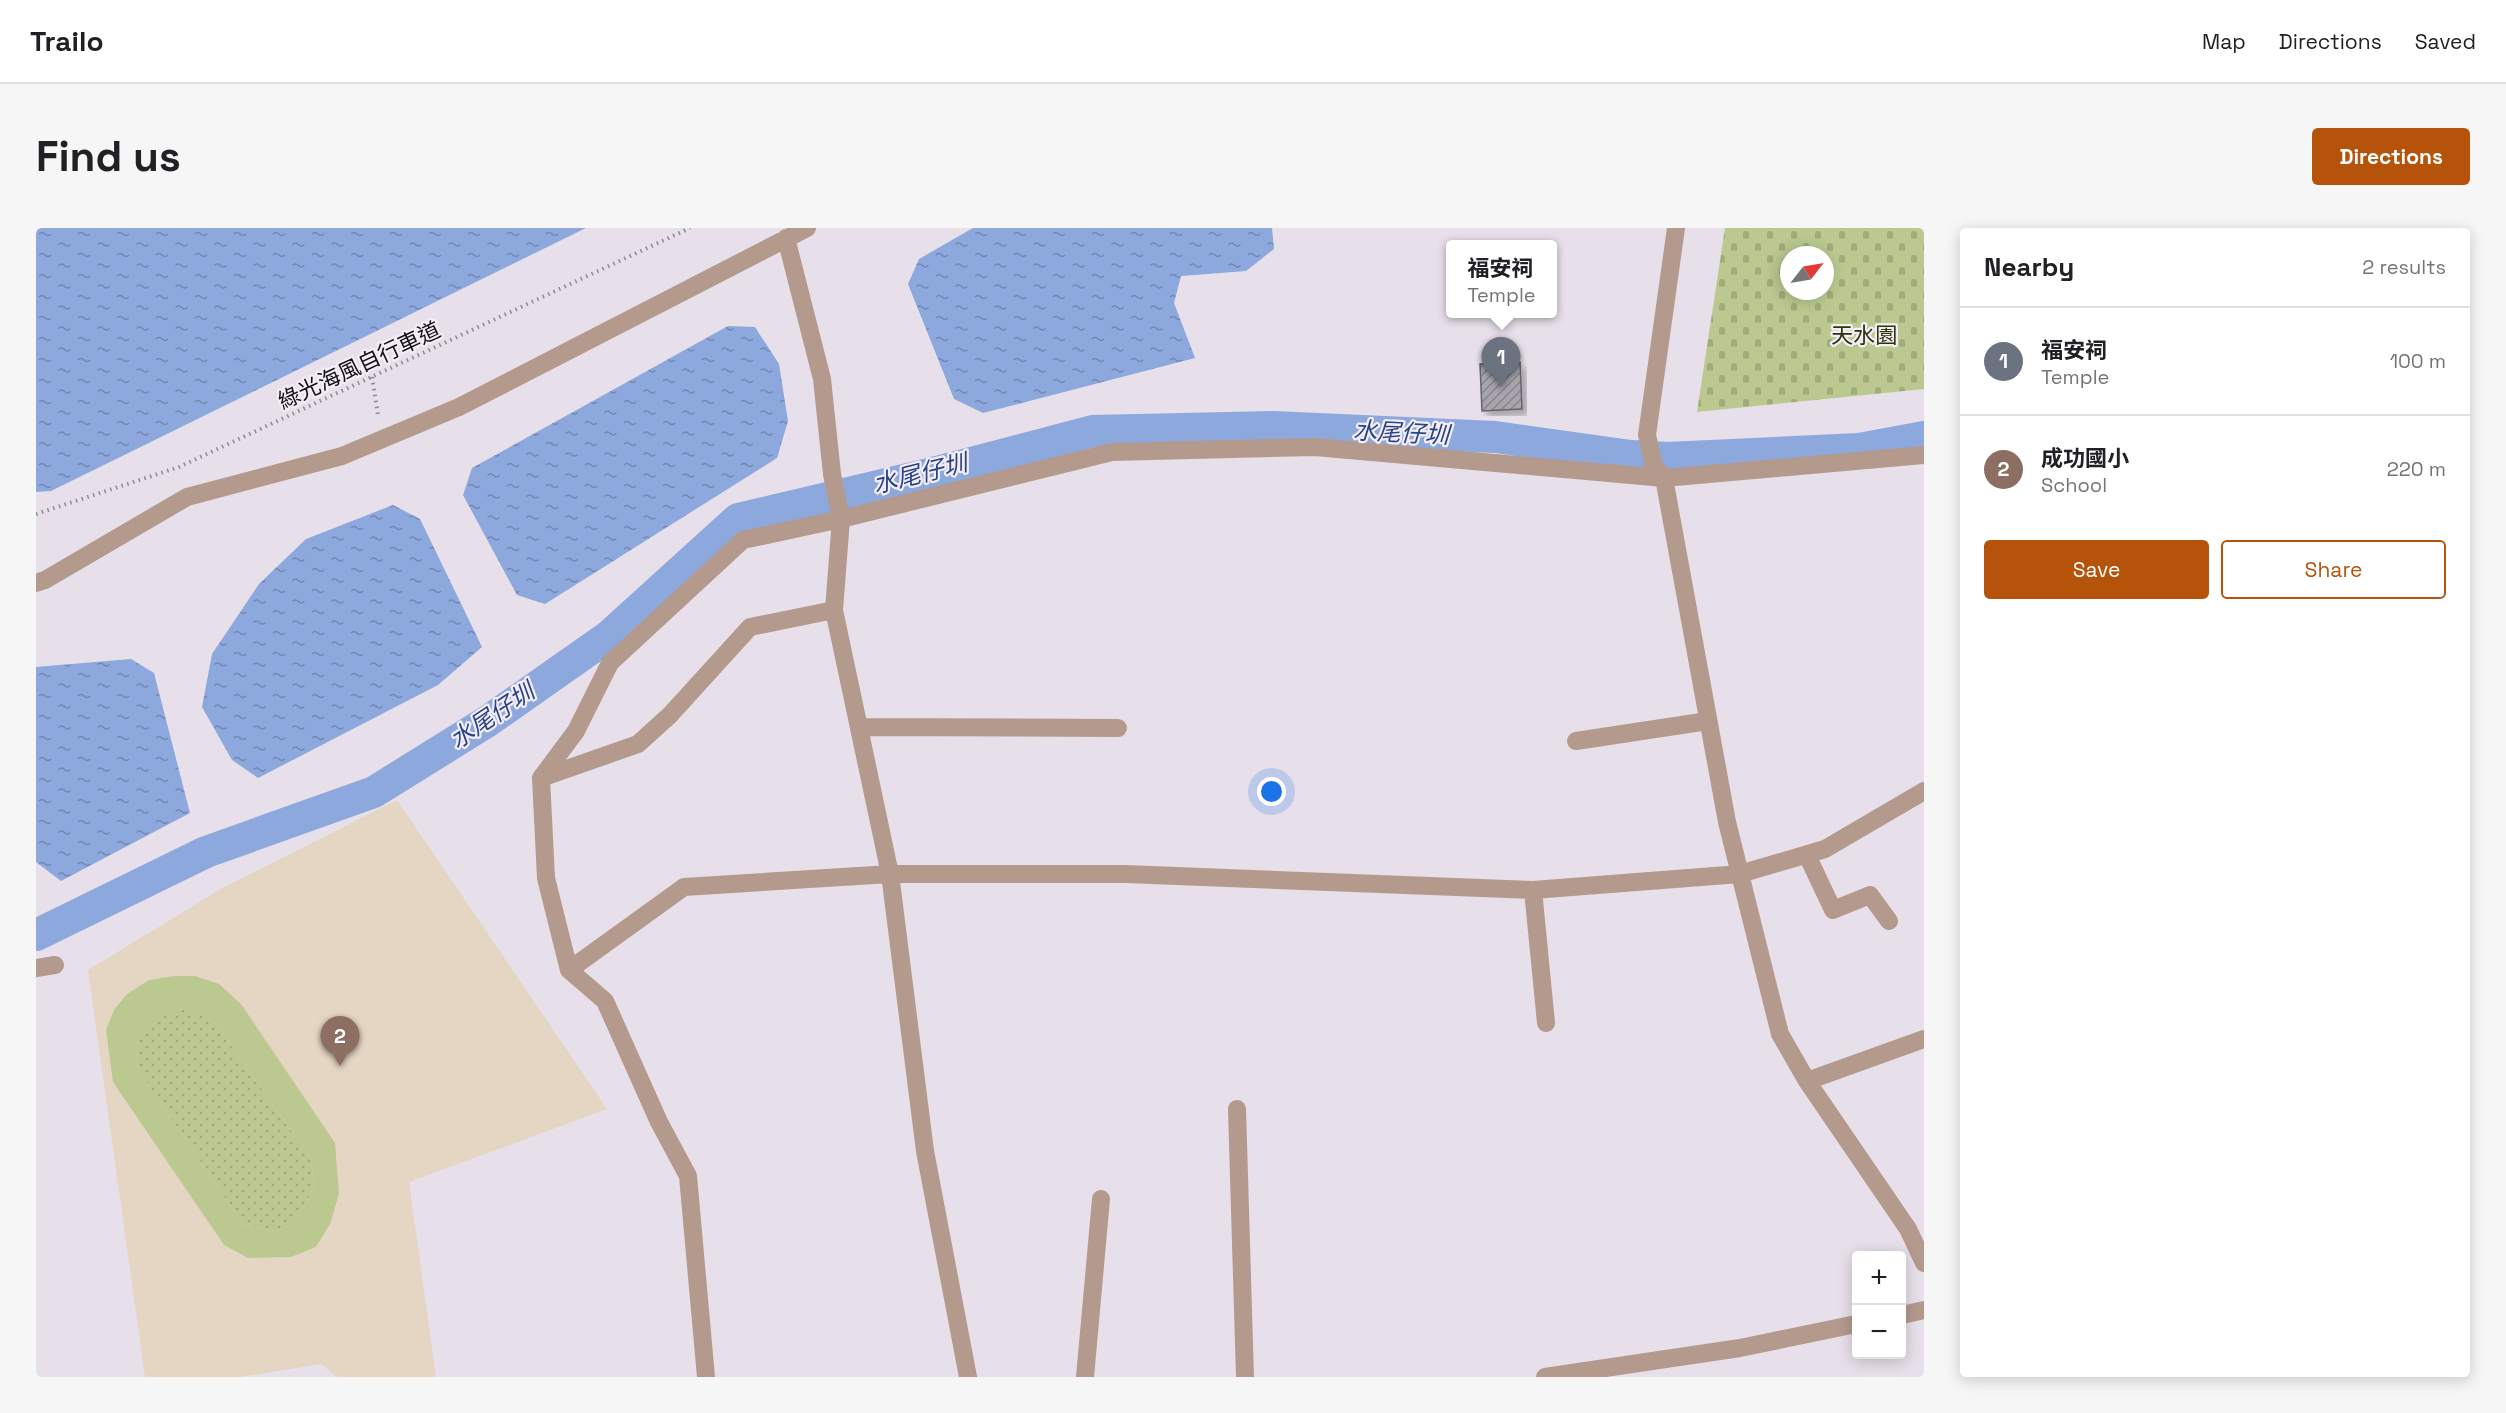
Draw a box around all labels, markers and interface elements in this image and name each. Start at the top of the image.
text: Trailo [30,23,104,59]
text: Map [2202,28,2246,55]
text: Directions [2279,28,2382,55]
text: Saved [2415,28,2476,55]
button: Directions [2312,128,2470,185]
text: Find us [36,130,181,183]
popup [1446,240,1557,318]
north arrow [1780,246,1834,300]
text: Nearby [1984,250,2074,284]
text: 福安祠 [1467,254,1533,282]
text: 2 results [2362,254,2446,280]
text: Temple [1467,282,1536,308]
street label: 綠光海風自行車道 [273,315,445,415]
park label: 天水園 [1831,321,1897,349]
text: 福安祠 [2041,336,2107,364]
pin: 1 [1482,338,1520,387]
text: 1 [1999,348,2008,374]
text: 100 m [2390,348,2446,374]
text: Temple [2041,364,2109,390]
water label: 水尾仔圳 [1352,415,1453,451]
text: 成功國小 [2041,444,2129,472]
water label: 水尾仔圳 [870,446,973,500]
text: 2 [1998,456,2009,482]
text: 220 m [2387,456,2446,482]
text: School [2041,472,2107,498]
button: Save [1984,540,2209,599]
button: Share [2221,540,2446,599]
water label: 水尾仔圳 [443,674,543,755]
your location [1257,777,1286,806]
pin: 2 [320,1016,360,1066]
map controls [1852,1251,1906,1359]
button: + [1852,1251,1906,1305]
button: − [1852,1305,1906,1359]

